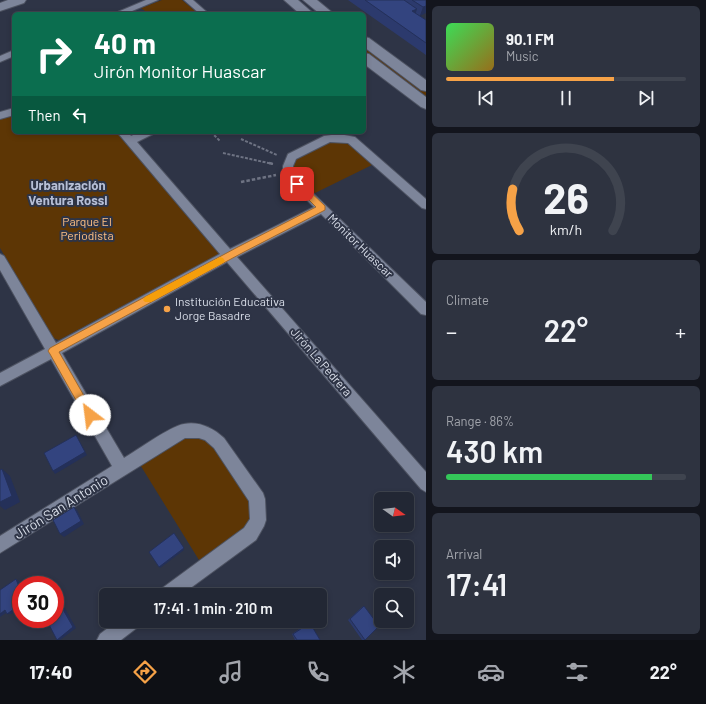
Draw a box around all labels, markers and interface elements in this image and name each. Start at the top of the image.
text: 40 m [94,26,156,60]
icon: right [28,28,80,80]
text: 90.1 FM [506,30,554,48]
text: Music [506,48,539,64]
text: Jirón Monitor Huascar [94,60,266,82]
icon: previous [475,87,497,109]
icon: pause [555,87,577,109]
icon: next [635,87,657,109]
icon: left [69,104,91,126]
text: Then [28,106,61,124]
pin [280,167,314,201]
text: 26 [543,172,589,222]
icon: arrive [286,173,308,195]
district label: Urbanización Ventura Rossi [28,177,108,208]
street label: Monitor Huascar [325,211,397,280]
park label: Parque El Periodista [60,214,114,242]
text: km/h [550,221,582,238]
text: Climate [446,292,489,308]
place label: Institución Educativa Jorge Basadre [175,294,285,322]
marker: Institución Educativa Jorge Basadre [162,304,172,314]
text: 22° [544,312,588,348]
text: − [446,318,457,344]
text: + [675,318,686,344]
street label: Jirón La Pedrera [288,324,355,398]
position arrow [69,394,111,436]
text: Range · 86% [446,413,514,429]
text: 430 km [446,433,543,469]
street label: Jirón San Antonio [11,471,111,542]
north arrow [374,492,414,532]
map controls [374,492,414,628]
button: sound [374,540,414,580]
text: Arrival [446,546,482,562]
text: 17:41 [446,566,507,602]
speed limit sign: 30 [12,576,64,628]
button: search [374,588,414,628]
text: 17:41 · 1 min · 210 m [153,599,273,617]
icon: directions [131,658,159,686]
icon: music [217,658,245,686]
icon: phone [304,658,332,686]
icon: climate [390,658,418,686]
icon: car [477,658,505,686]
icon: filters [563,658,591,686]
text: 17:40 [29,661,72,683]
text: 22° [650,661,677,683]

